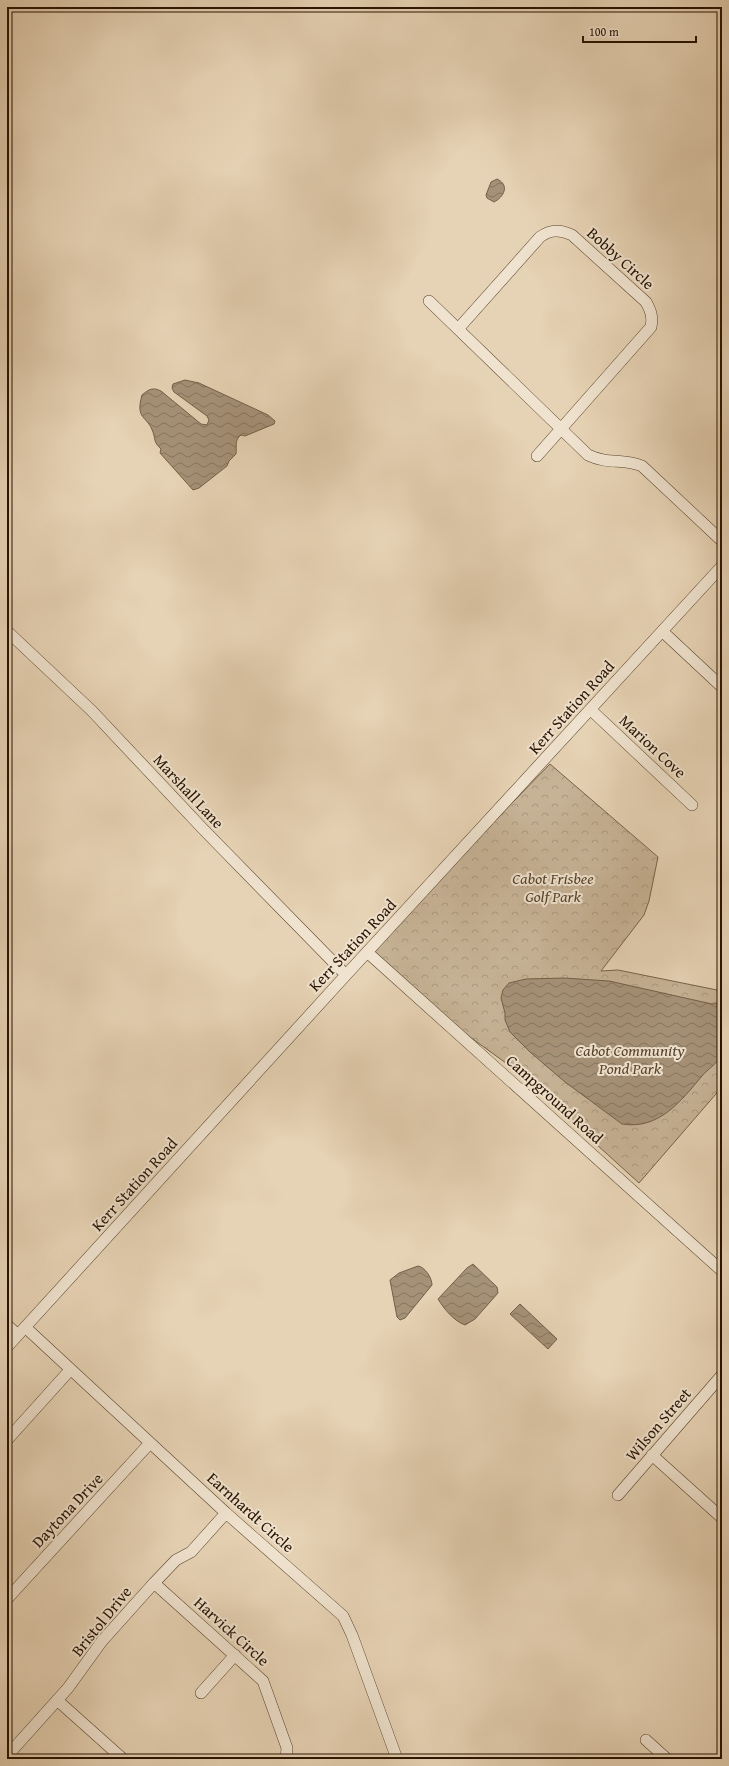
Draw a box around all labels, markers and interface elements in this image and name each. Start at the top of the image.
scale bar [583,18,696,44]
text: 100 m [589,23,619,40]
street label: Bobby Circle [582,221,660,295]
street label: Kerr Station Road [522,654,620,759]
street label: Marion Cove [614,709,692,783]
street label: Marshall Lane [148,748,230,834]
park label: Cabot Frisbee Golf Park [512,866,594,908]
street label: Kerr Station Road [303,893,402,997]
park label: Cabot Community Pond Park [575,1038,685,1080]
street label: Campground Road [501,1049,609,1150]
street label: Kerr Station Road [85,1131,183,1236]
street label: Wilson Street [619,1382,697,1466]
street label: Earnhardt Circle [202,1466,300,1558]
street label: Daytona Drive [26,1467,108,1553]
street label: Bristol Drive [65,1581,137,1661]
street label: Harvick Circle [189,1591,275,1671]

